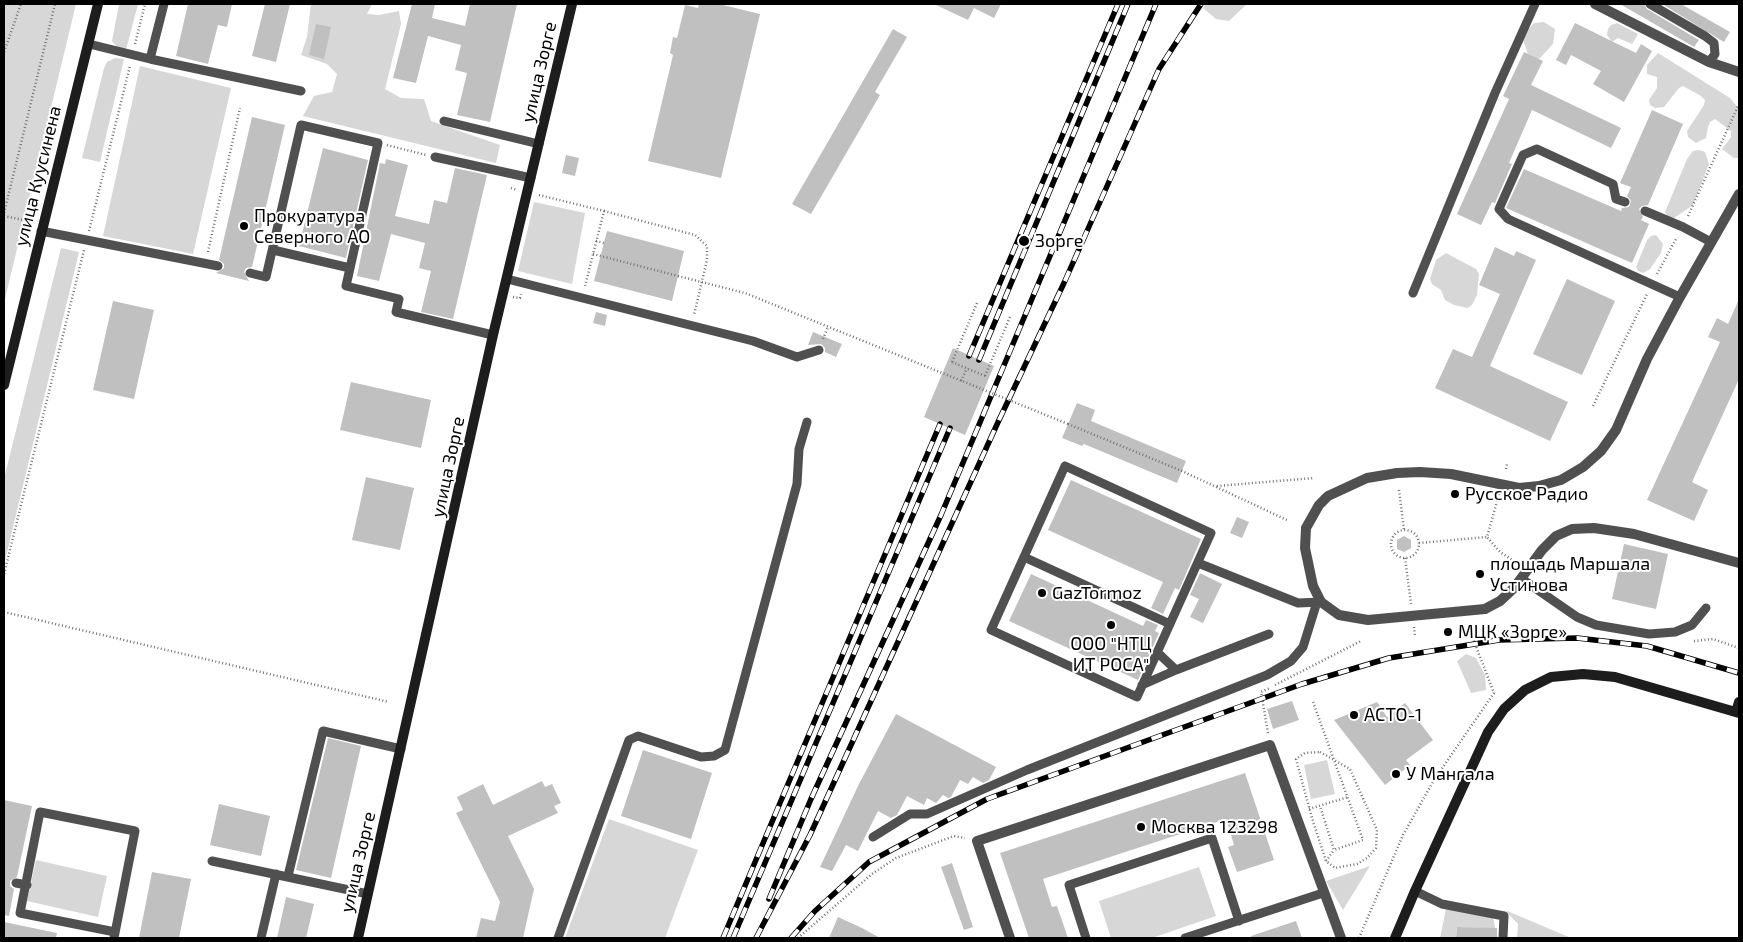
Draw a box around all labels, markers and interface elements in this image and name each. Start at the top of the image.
street label: улица Зорге [517,19,561,125]
street label: улица Куусинена [10,104,66,248]
place label: Прокуратура Северного АО [254,205,370,248]
marker: Прокуратура Северного АО [238,220,250,232]
place label: Зорге [1035,230,1084,252]
marker: Зорге [1017,234,1031,248]
street label: улица Зорге [427,414,469,520]
place label: Русское Радио [1465,483,1588,505]
marker: Русское Радио [1449,488,1461,500]
place label: площадь Маршала Устинова [1490,553,1650,596]
marker: площадь Маршала Устинова [1474,568,1486,580]
place label: GazTormoz [1052,582,1142,604]
marker: GazTormoz [1036,587,1048,599]
marker: ООО "НТЦ ИТ РОСА" [1105,619,1117,631]
place label: МЦК «Зорге» [1458,621,1567,643]
marker: МЦК «Зорге» [1442,626,1454,638]
place label: ООО "НТЦ ИТ РОСА" [1070,633,1152,676]
place label: АСТО-1 [1364,704,1422,726]
marker: АСТО-1 [1348,709,1360,721]
place label: У Мангала [1406,763,1495,785]
marker: У Мангала [1390,768,1402,780]
street label: улица Зорге [336,809,380,915]
place label: Москва 123298 [1151,816,1278,838]
marker: Москва 123298 [1135,821,1147,833]

